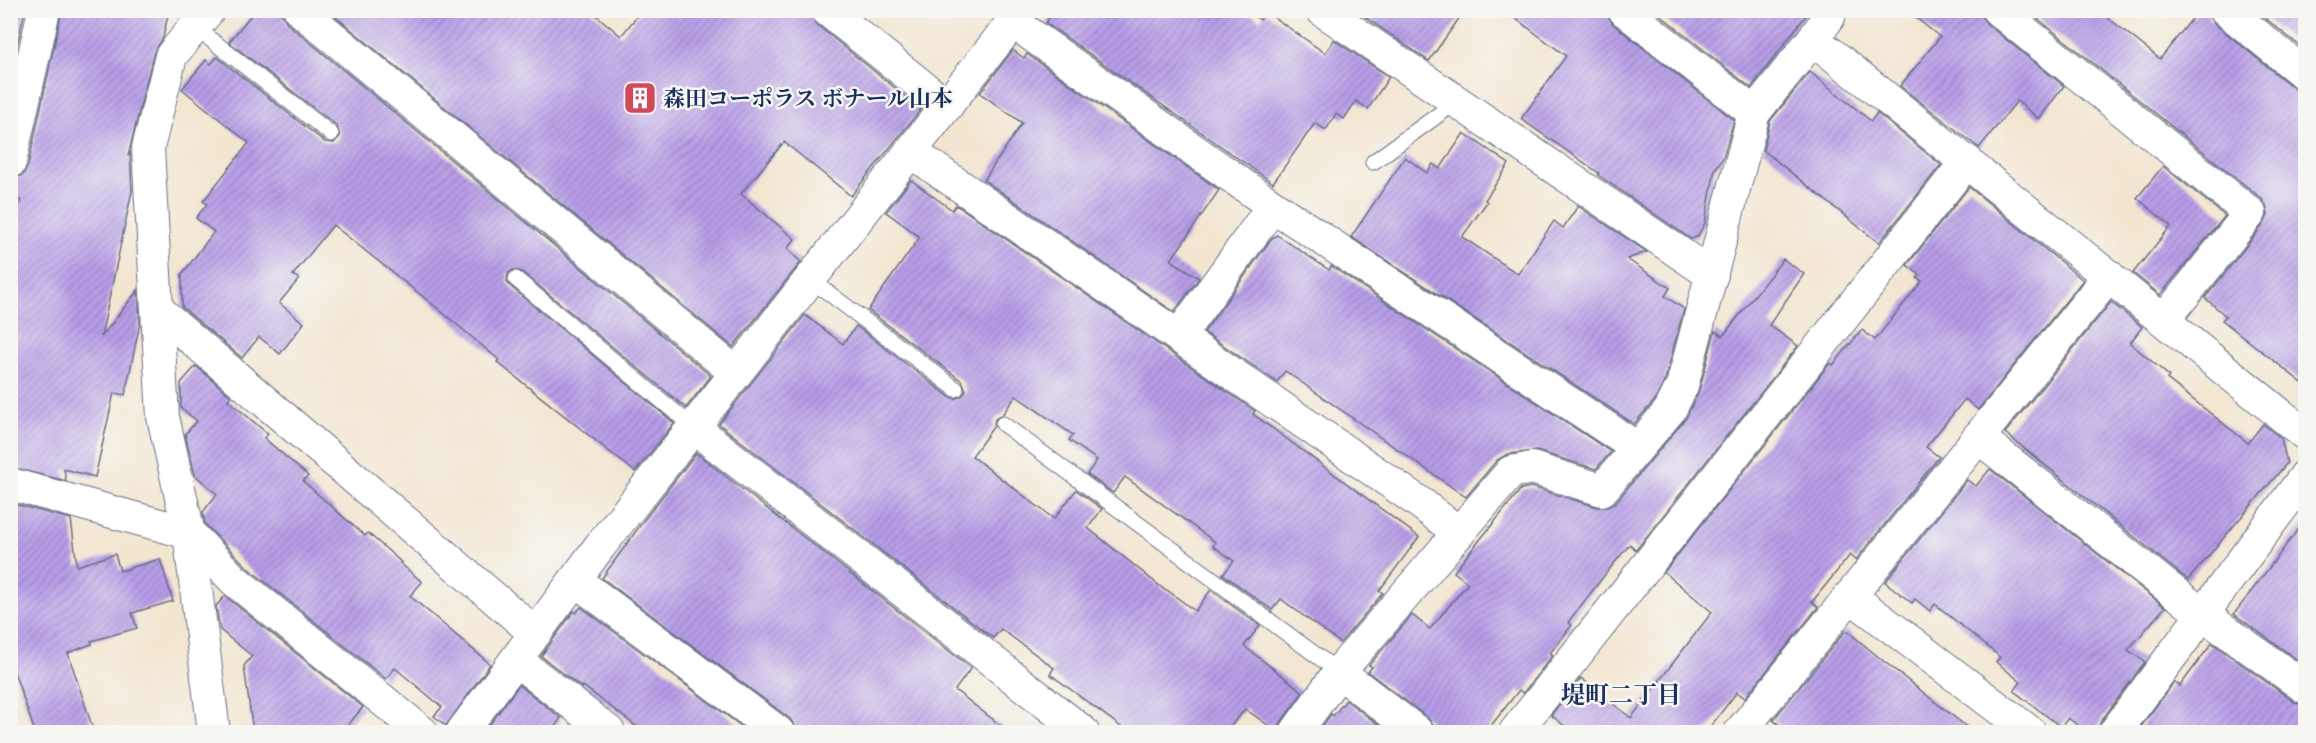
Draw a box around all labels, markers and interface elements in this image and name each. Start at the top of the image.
building icon: 森田コーポラス ボナール山本 [622,80,658,116]
place label: 森田コーポラス ボナール山本 [663,84,953,113]
district label: 堤町二丁目 [1561,679,1681,710]

